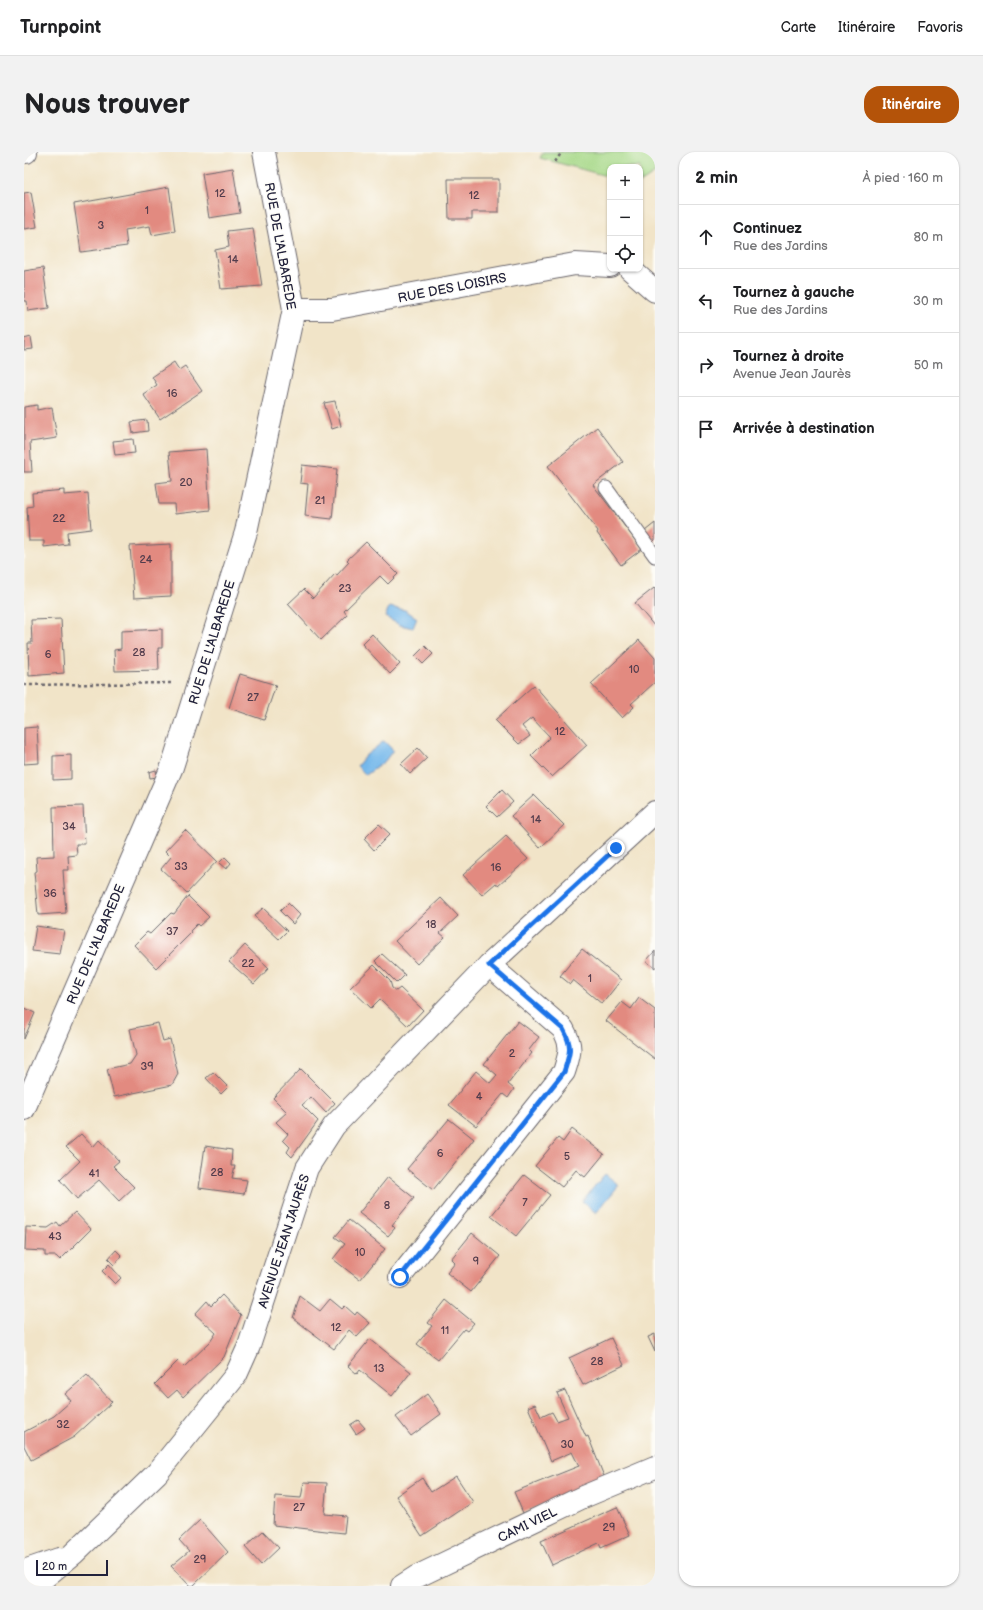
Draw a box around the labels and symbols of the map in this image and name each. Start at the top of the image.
street label: RUE DE L'ALBAREDE [261,181,299,312]
house number: 12 [215,187,226,200]
house number: 12 [469,189,480,202]
house number: 1 [145,204,149,217]
house number: 3 [98,219,105,232]
house number: 14 [228,253,239,266]
street label: RUE DES LOISIRS [397,270,508,306]
house number: 16 [167,387,178,400]
house number: 20 [180,476,193,489]
house number: 21 [315,494,325,507]
house number: 22 [53,512,66,525]
house number: 24 [139,553,153,566]
street label: RUE DE L'ALBAREDE [185,578,239,706]
house number: 23 [338,582,352,595]
house number: 28 [133,646,145,659]
house number: 6 [45,648,52,661]
house number: 10 [629,663,640,676]
house number: 27 [247,691,260,704]
house number: 12 [555,725,566,738]
house number: 14 [531,813,542,826]
house number: 34 [62,820,76,833]
route end [607,839,625,857]
house number: 33 [174,860,188,873]
house number: 16 [491,861,502,874]
street label: RUE DE L'ALBAREDE [63,881,129,1007]
house number: 36 [43,887,57,900]
house number: 18 [426,918,436,931]
house number: 37 [166,925,179,938]
house number: 22 [242,957,255,970]
house number: 1 [588,972,592,985]
house number: 2 [509,1047,516,1060]
house number: 39 [140,1060,154,1073]
house number: 4 [476,1090,483,1103]
house number: 6 [437,1147,444,1160]
house number: 5 [564,1150,570,1163]
house number: 28 [211,1166,223,1179]
house number: 41 [89,1167,99,1180]
street label: AVENUE JEAN JAURÈS [254,1172,313,1310]
house number: 7 [522,1196,528,1209]
house number: 8 [384,1199,390,1212]
house number: 43 [48,1230,62,1243]
house number: 10 [355,1246,366,1259]
house number: 9 [473,1255,479,1268]
route start [391,1268,409,1286]
house number: 12 [331,1321,342,1334]
house number: 11 [441,1324,449,1337]
house number: 28 [591,1355,603,1368]
house number: 13 [373,1362,385,1375]
house number: 32 [56,1418,70,1431]
house number: 30 [560,1438,574,1451]
house number: 27 [293,1501,306,1514]
street label: CAMI VIEL [495,1504,560,1546]
house number: 29 [603,1521,615,1534]
house number: 29 [194,1553,206,1566]
scale bar [36,1558,108,1577]

